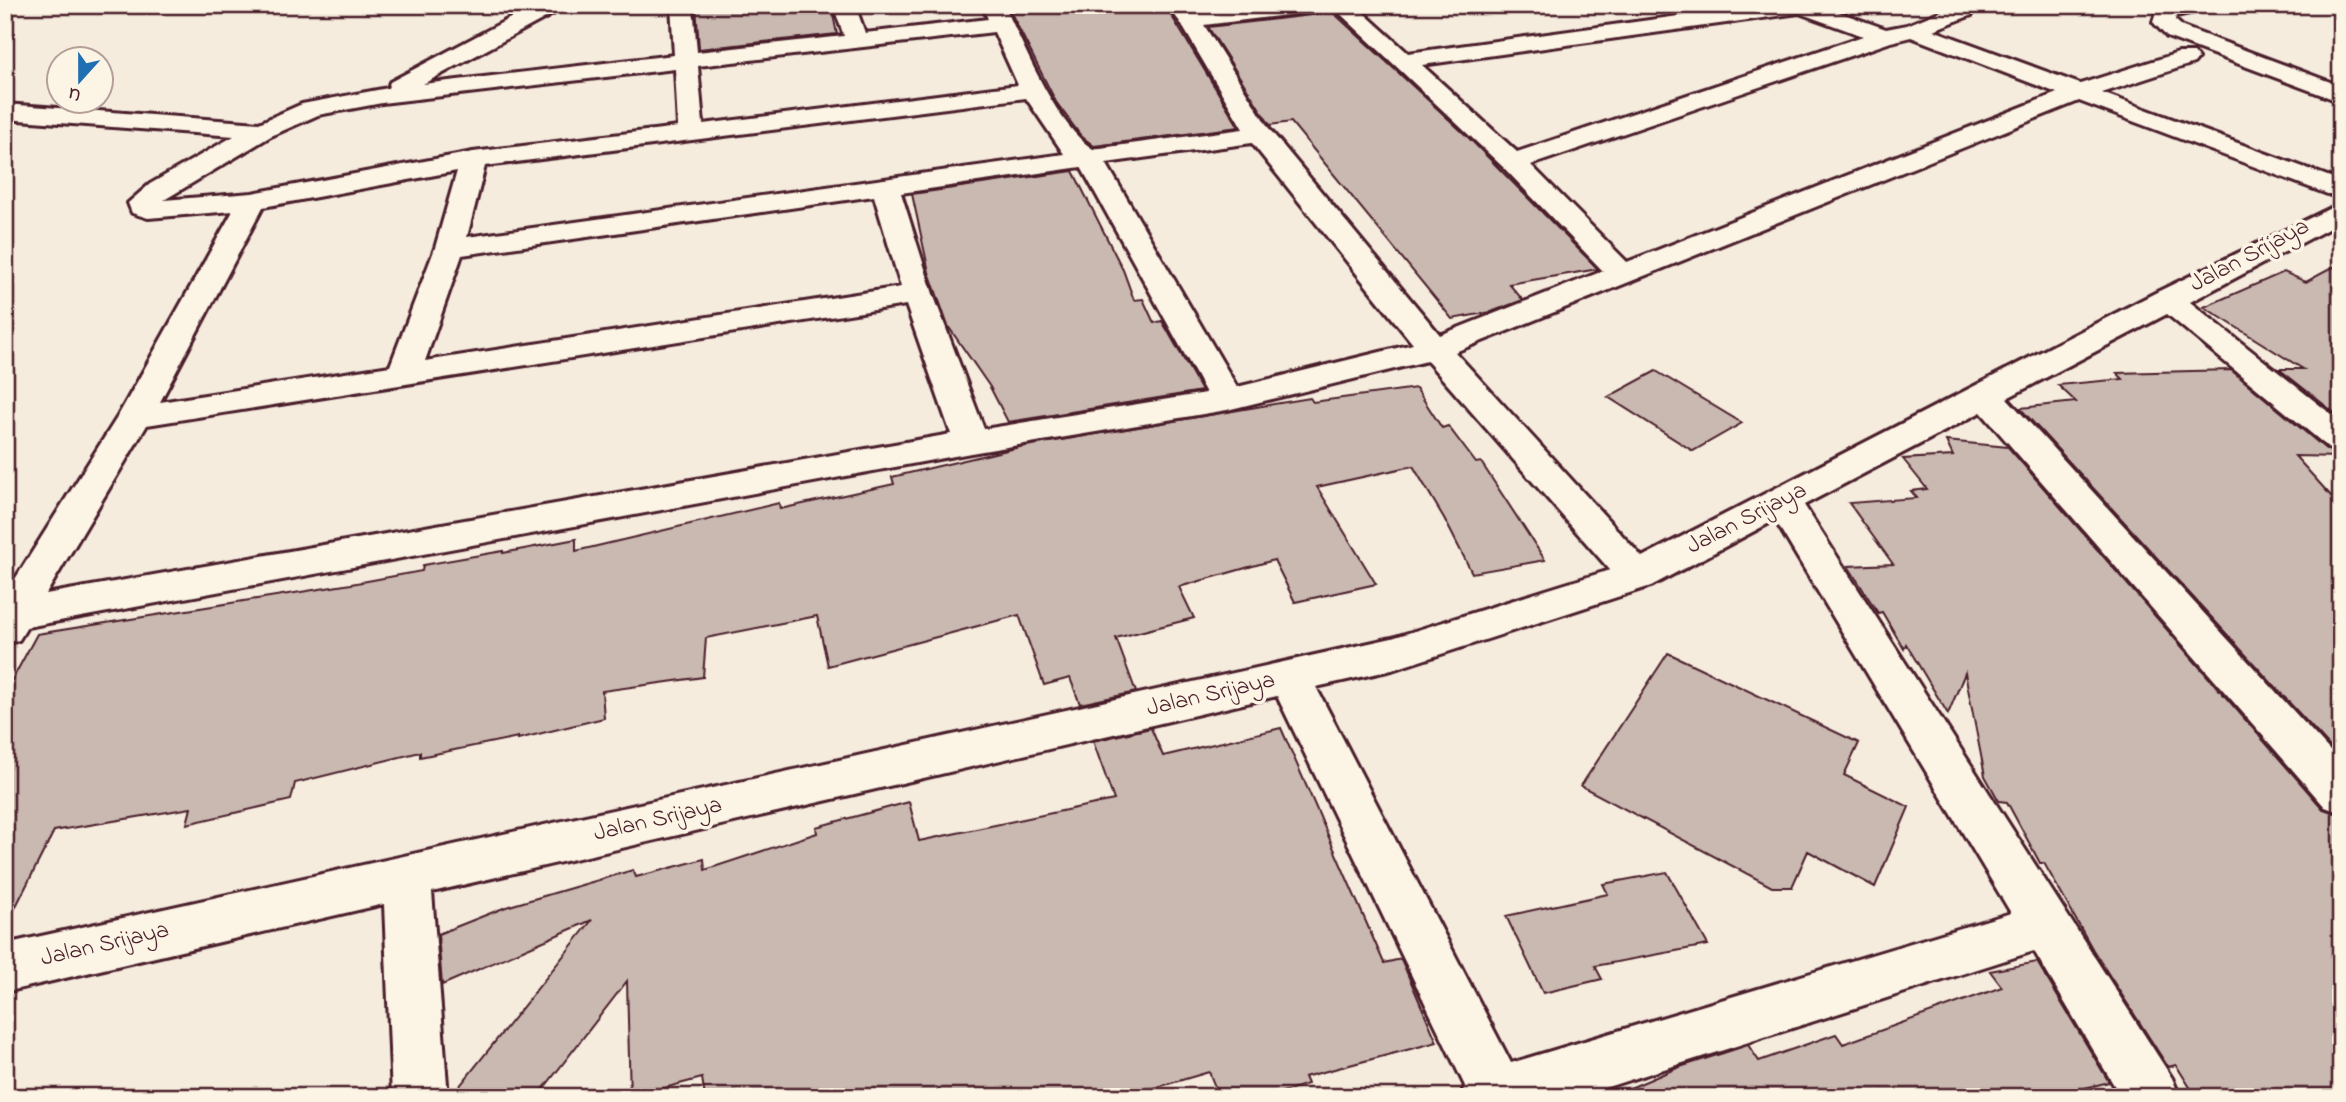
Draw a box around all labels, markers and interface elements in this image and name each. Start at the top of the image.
north arrow [46,46,116,116]
text: U [64,79,85,108]
street label: Jalan Srijaya [2184,210,2316,303]
street label: Jalan Srijaya [1681,474,1814,565]
street label: Jalan Srijaya [1143,663,1279,728]
street label: Jalan Srijaya [590,788,726,853]
street label: Jalan Srijaya [37,913,173,978]

